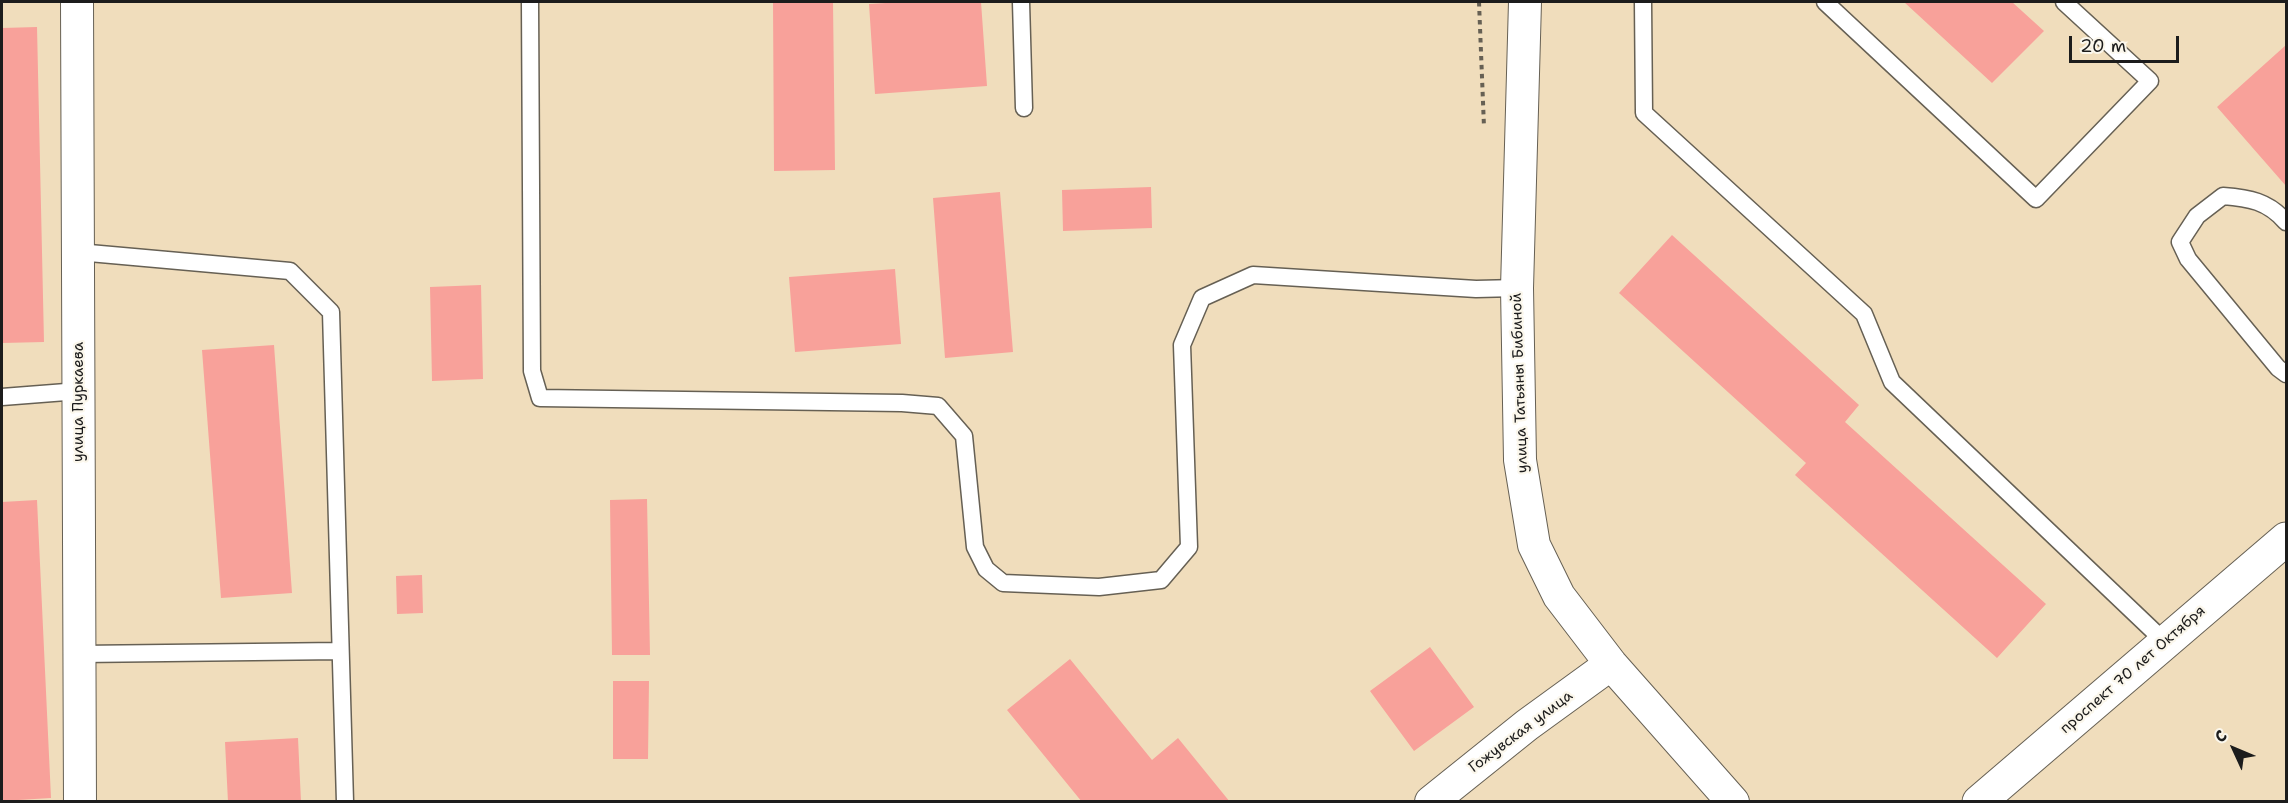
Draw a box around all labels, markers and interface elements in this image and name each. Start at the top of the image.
scale bar [2072,24,2182,62]
text: 20 m [2080,34,2126,58]
street label: улица Татьяны Бибиной [1508,293,1532,473]
street label: улица Пуркаева [70,342,88,462]
street label: проспект 70 лет Октября [2057,602,2209,738]
street label: Гожувская улица [1465,687,1577,777]
north arrow [2204,719,2264,779]
text: С [2210,725,2232,747]

